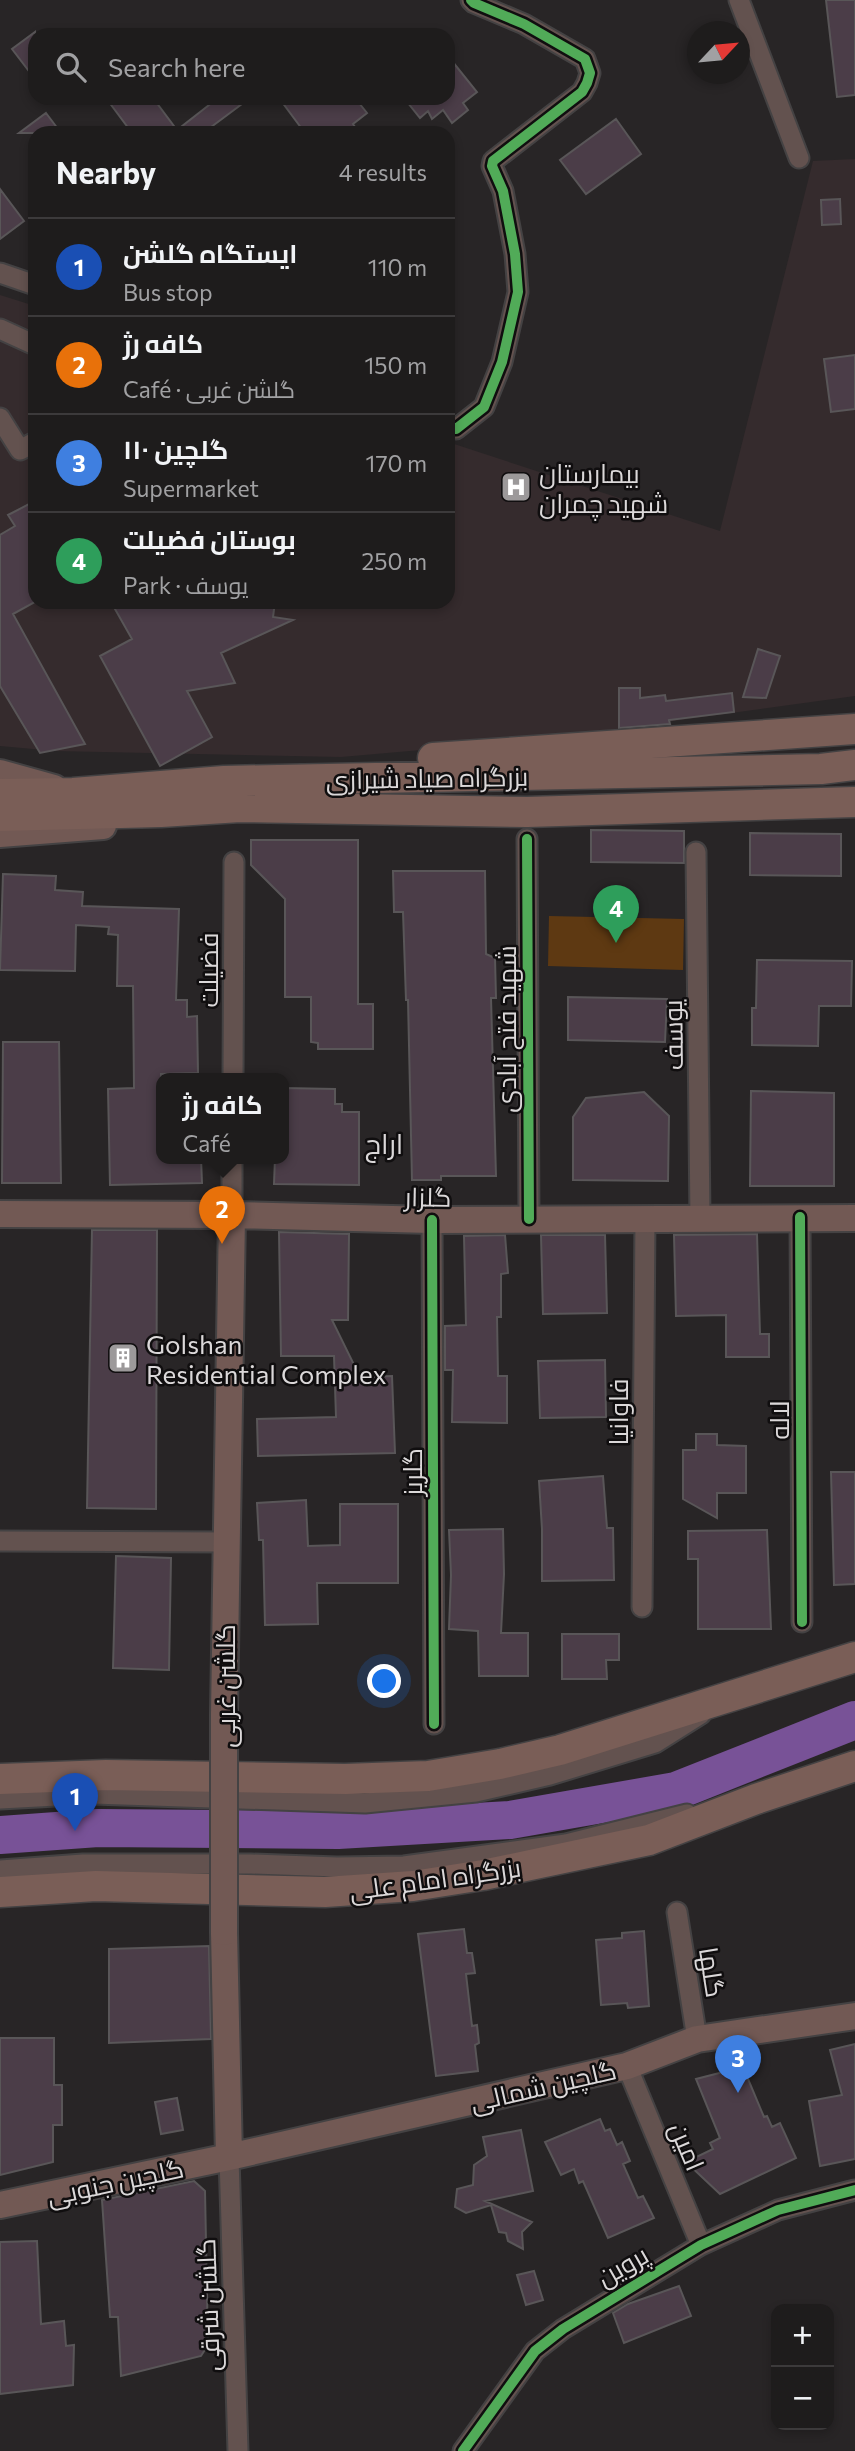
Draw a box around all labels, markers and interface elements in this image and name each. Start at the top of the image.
north arrow [687,21,750,84]
search box [28,28,455,105]
icon: search [52,48,90,86]
text: Search here [108,51,246,82]
text: Nearby [56,153,156,190]
text: 4 results [339,158,427,186]
text: ایستگاه گلشن [123,237,297,268]
text: 1 [74,253,84,281]
text: 110 m [368,253,427,281]
text: Bus stop [123,278,213,306]
text: کافه رژ [123,327,203,358]
text: 2 [72,351,86,379]
text: 150 m [364,351,427,379]
text: Café · گلشن غربی [123,375,295,403]
text: گلچین ۱۱۰ [123,433,228,464]
text: 3 [72,449,86,477]
text: 170 m [366,449,427,477]
place label: بیمارستان شهید چمران [539,457,668,521]
hospital icon: بیمارستان شهید چمران [499,470,533,504]
text: Supermarket [123,474,259,502]
text: بوستان فضیلت [123,523,296,554]
text: 4 [72,547,86,575]
text: 250 m [362,547,427,575]
text: Park · یوسف [123,571,248,599]
street label: بزرگراه صیاد شیرازی [326,760,528,795]
pin: 4 [593,885,639,943]
street label: فضیلت [192,933,223,1007]
street label: شهید فتح آبادی [490,945,524,1113]
street label: یوسف [656,999,689,1071]
popup [156,1073,289,1164]
text: کافه رژ [182,1088,263,1119]
district label: اراج [365,1126,403,1163]
text: Café [182,1129,231,1157]
street label: گلزار [402,1180,452,1213]
pin: 2 [199,1186,245,1244]
place label: Golshan Residential Complex [146,1328,387,1389]
building icon: Golshan Residential Complex [106,1341,140,1375]
street label: فاوانیا [602,1379,634,1445]
street label: لاله [763,1401,794,1439]
street label: گلریز [396,1448,428,1498]
street label: گلشن غربی [209,1624,242,1748]
your location [367,1664,401,1698]
pin: 1 [52,1773,98,1831]
street label: بزرگراه امام علی [347,1851,523,1909]
street label: گلها [692,1945,732,2000]
pin: 3 [715,2035,761,2093]
street label: گلچین شمالی [467,2053,620,2120]
street label: امین [662,2117,712,2176]
street label: گلچین جنوبی [44,2151,187,2214]
street label: گلشن شرقی [189,2238,227,2372]
street label: پروین [591,2238,655,2295]
map controls [771,2304,834,2430]
button: + [771,2304,834,2367]
button: − [771,2367,834,2430]

